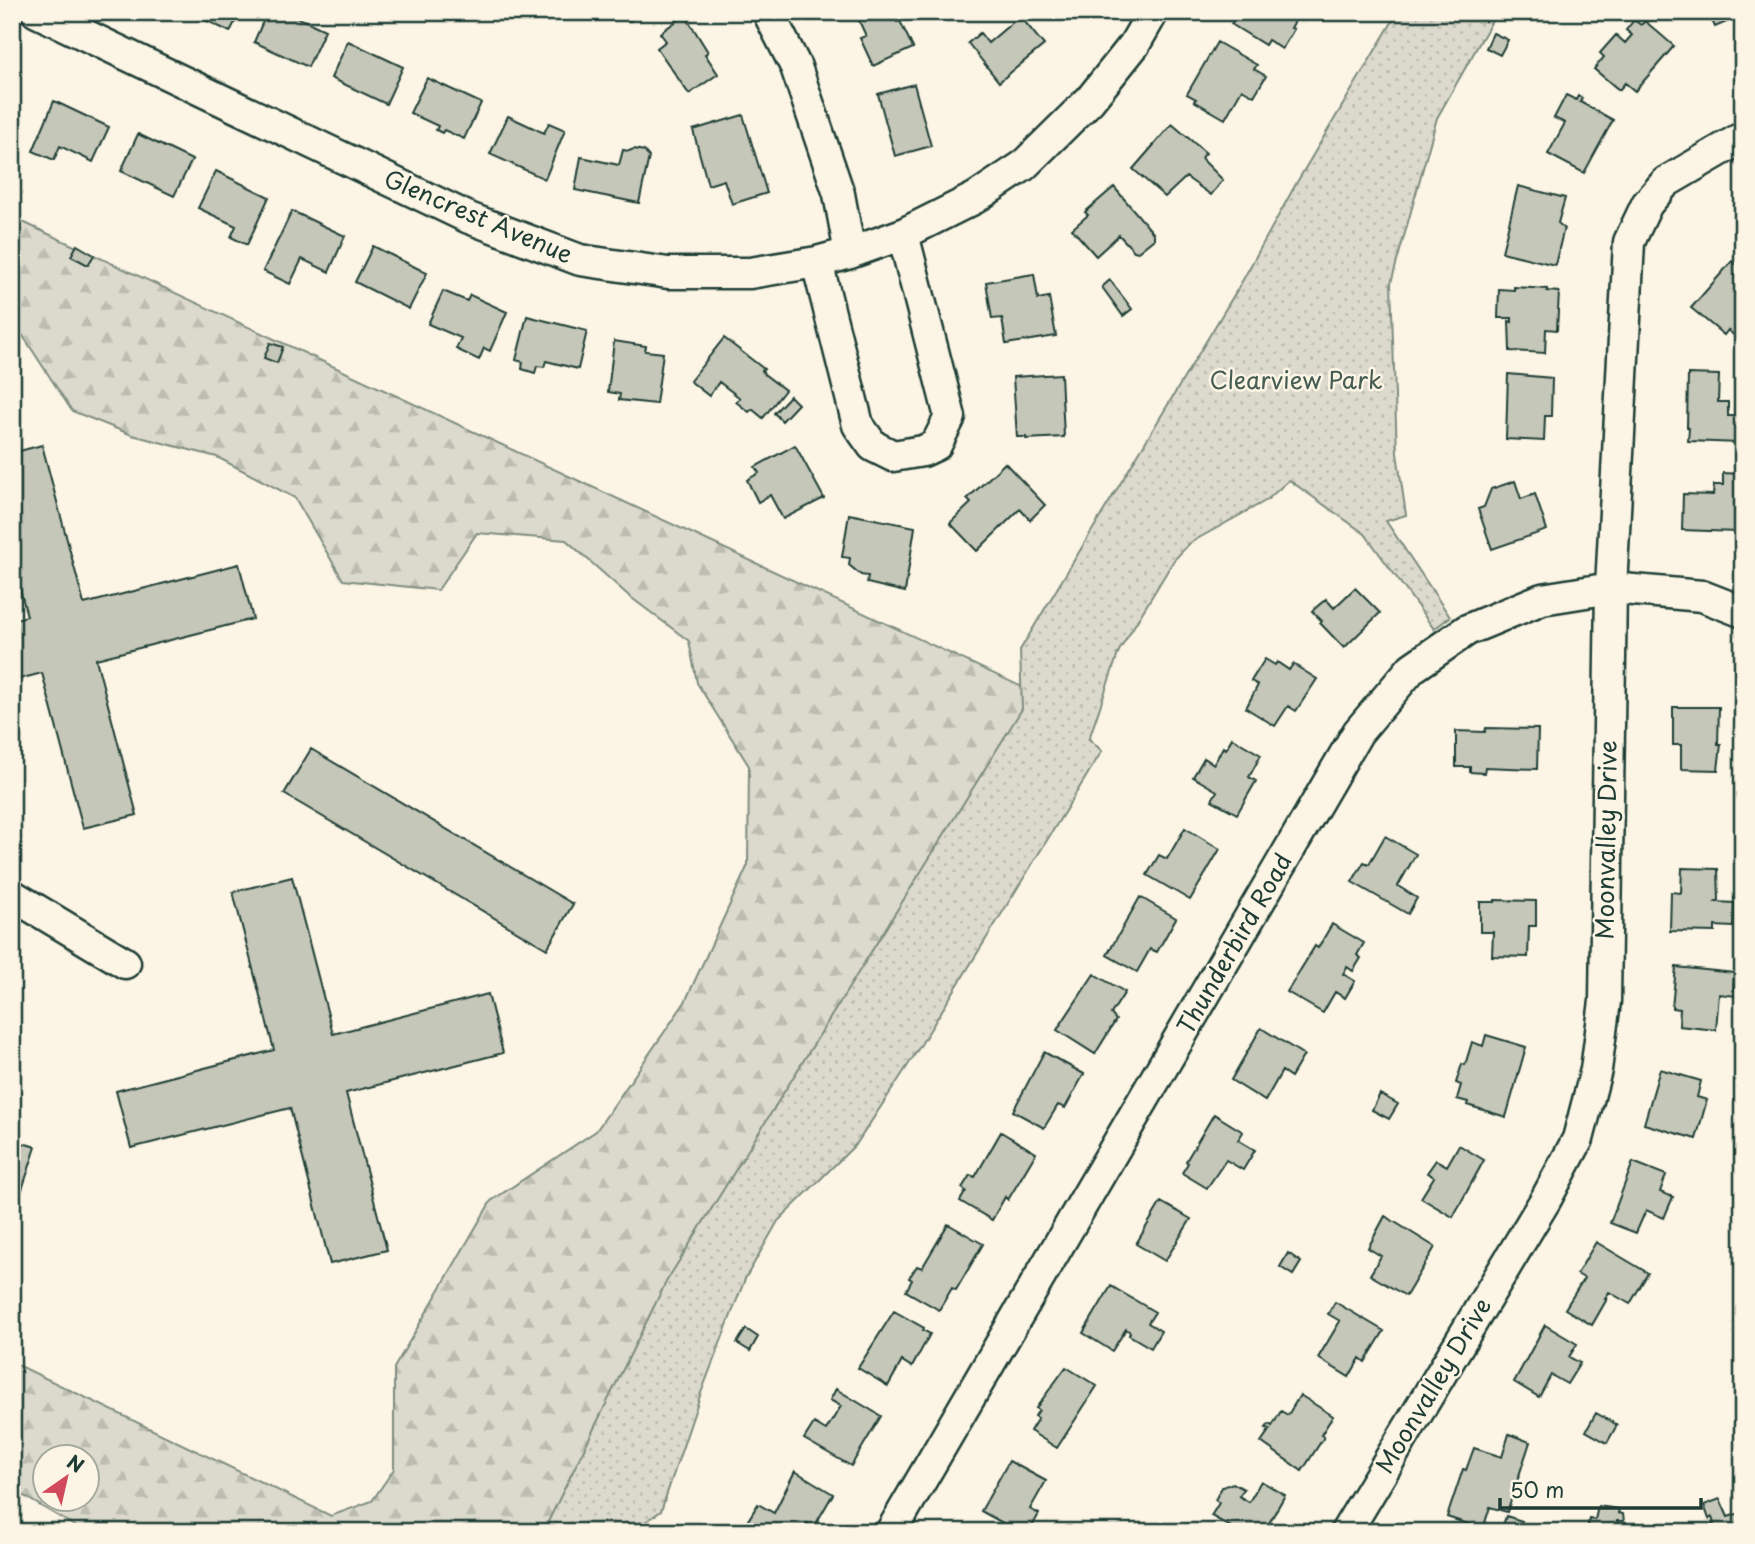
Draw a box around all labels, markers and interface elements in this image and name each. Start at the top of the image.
street label: Glencrest Avenue [379,159,579,271]
park label: Clearview Park [1209,361,1383,397]
street label: Moonvalley Drive [1585,740,1625,940]
street label: Thunderbird Road [1167,846,1300,1040]
street label: Moonvalley Drive [1366,1290,1499,1480]
north arrow [32,1442,102,1512]
text: N [62,1447,90,1479]
scale bar [1500,1467,1701,1511]
text: 50 m [1510,1473,1564,1505]

